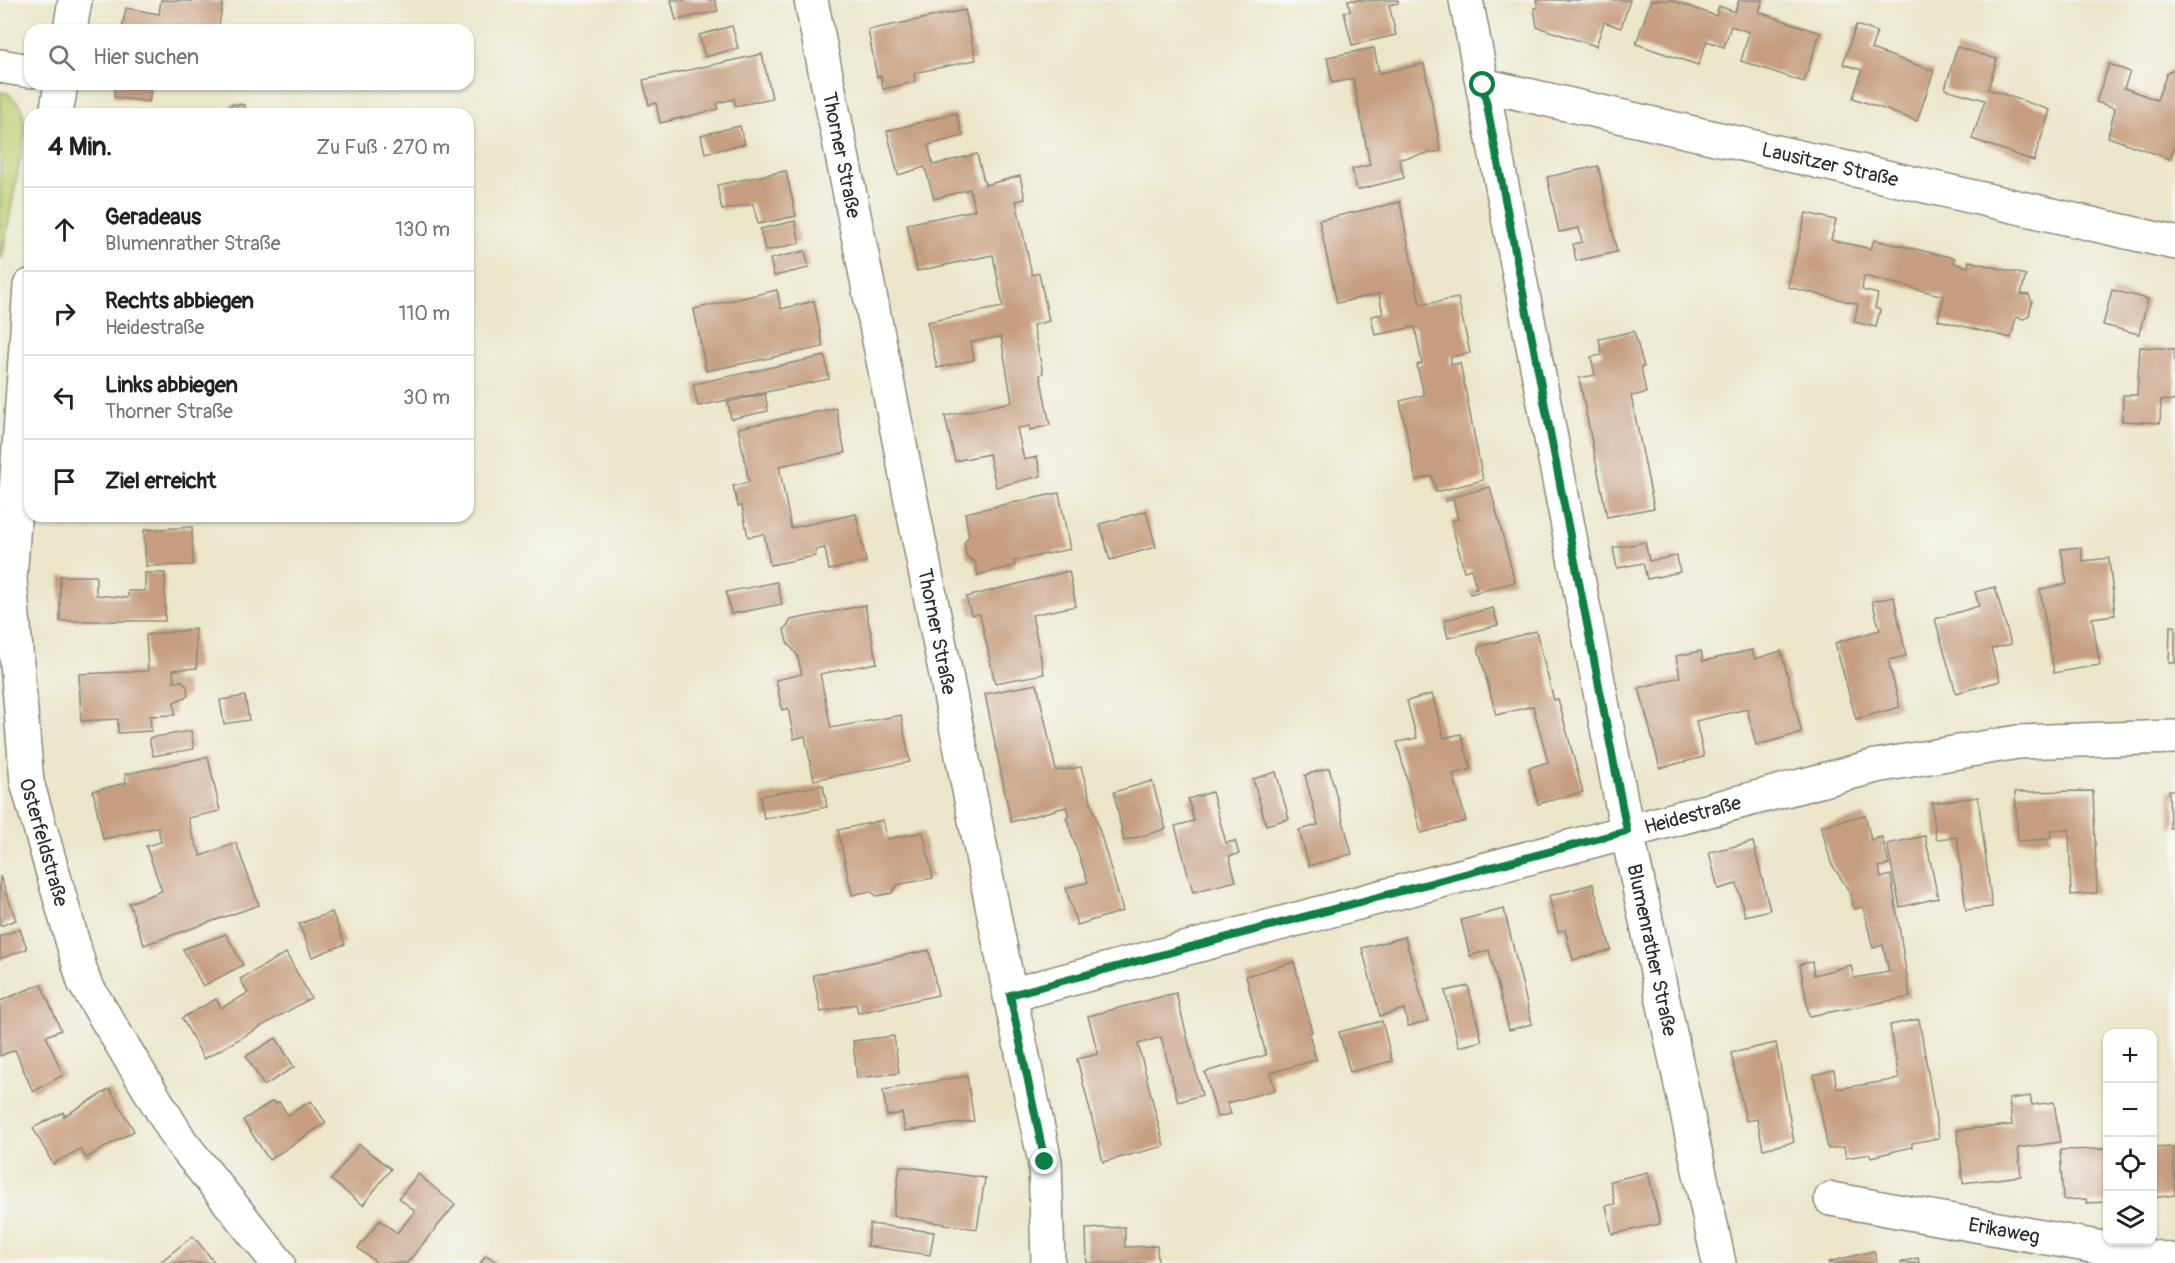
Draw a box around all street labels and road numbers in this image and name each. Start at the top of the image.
street label: Thorner Straße [817,90,867,220]
street label: Lausitzer Straße [1759,137,1901,192]
street label: Thorner Straße [912,566,962,697]
street label: Osterfeldstraße [14,775,74,909]
street label: Heidestraße [1641,790,1744,839]
street label: Blumenrather Straße [1622,861,1683,1039]
street label: Erikaweg [1966,1212,2042,1249]

